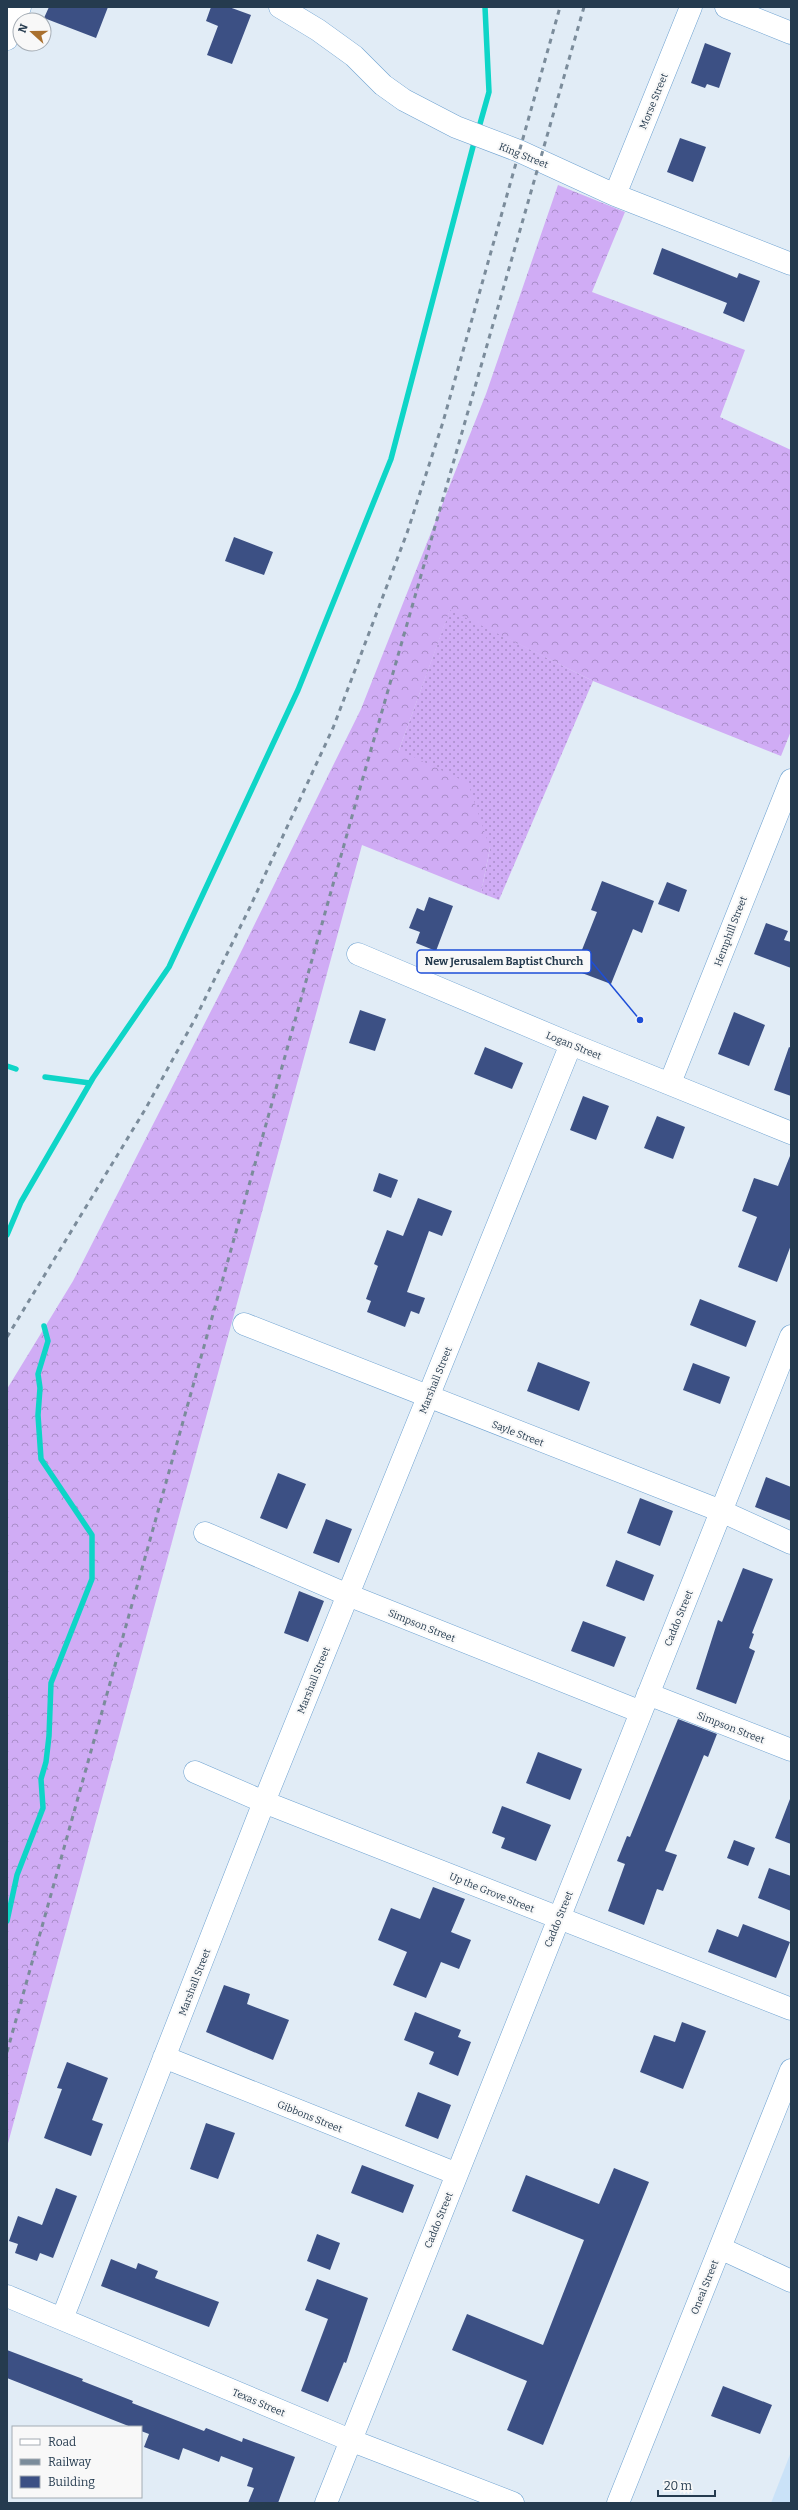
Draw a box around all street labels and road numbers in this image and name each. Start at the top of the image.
street label: Morse Street [637,71,671,131]
street label: King Street [497,141,550,171]
street label: Hemphill Street [712,894,750,968]
street label: Logan Street [544,1029,603,1063]
street label: Marshall Street [417,1345,455,1416]
street label: Sayle Street [490,1419,546,1449]
street label: Caddo Street [662,1588,696,1648]
street label: Simpson Street [386,1607,457,1645]
street label: Marshall Street [295,1645,333,1716]
street label: Simpson Street [695,1710,766,1746]
street label: Up the Grove Street [447,1870,536,1916]
street label: Caddo Street [542,1889,576,1949]
street label: Marshall Street [177,1947,213,2018]
street label: Gibbons Street [275,2098,344,2136]
street label: Caddo Street [422,2190,456,2250]
street label: Oneal Street [689,2258,721,2316]
street label: Texas Street [230,2386,287,2420]

